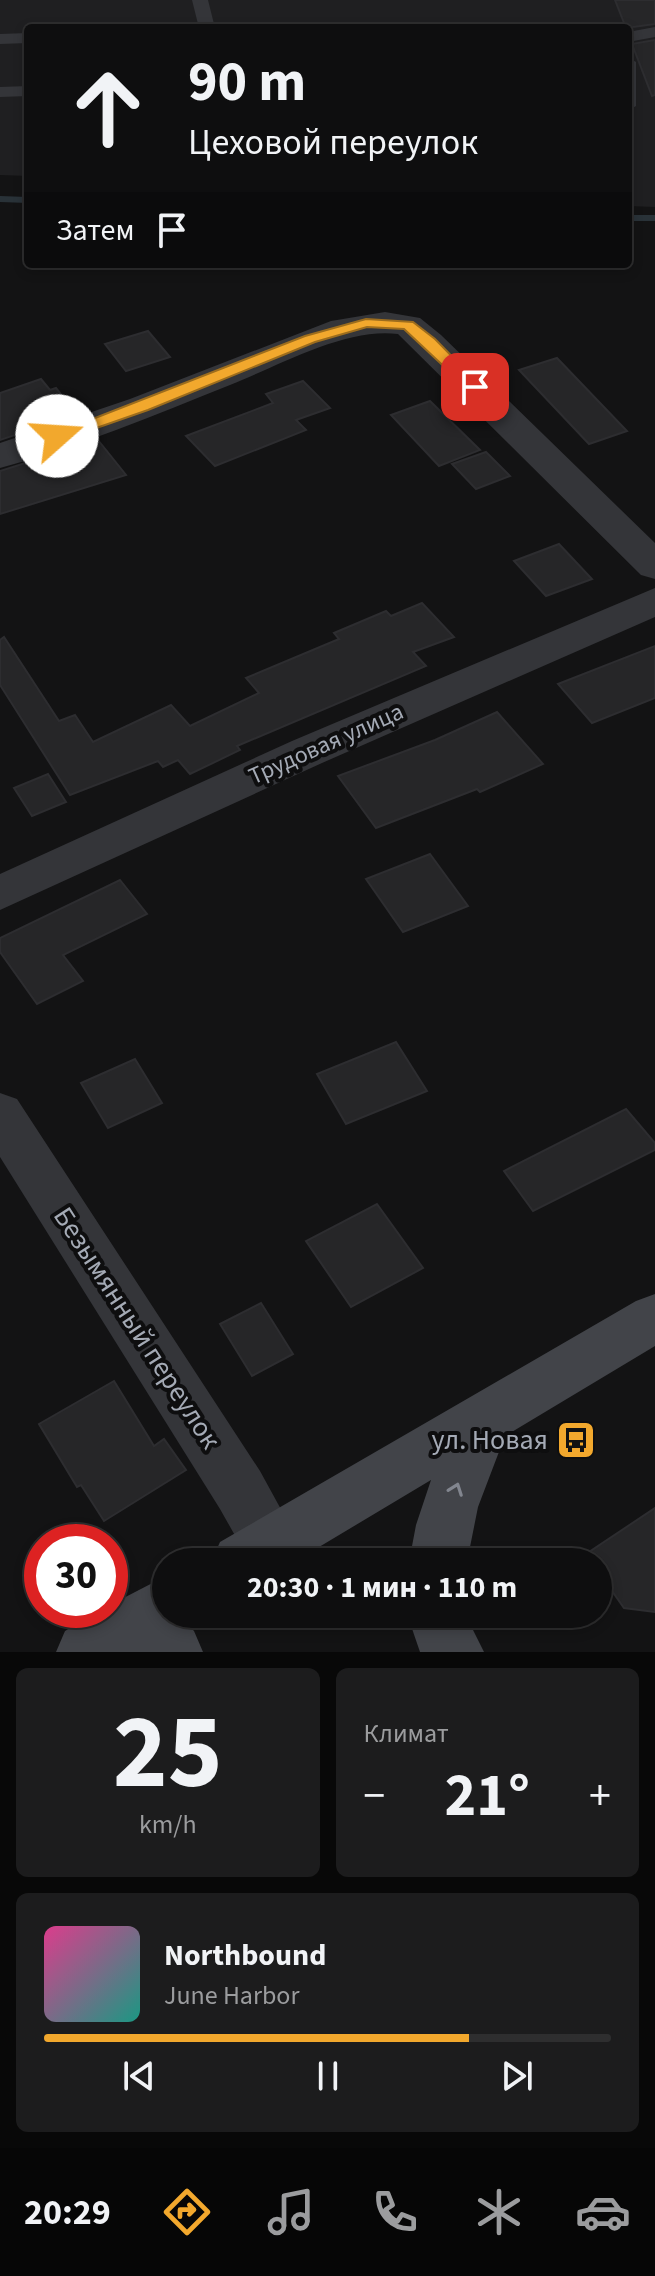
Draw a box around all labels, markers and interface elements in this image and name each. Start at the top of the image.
text: 90 m [188,43,306,122]
icon: ahead [56,56,160,160]
text: Цеховой переулок [188,117,478,168]
icon: arrive [150,208,194,252]
text: Затем [56,209,134,252]
pin [441,353,509,421]
icon: arrive [453,365,497,409]
position arrow [15,394,99,478]
street label: Трудовая улица [243,694,409,794]
street label: Безымянный переулок [44,1199,230,1457]
bus stop icon: ул. Новая [555,1419,597,1461]
place label: ул. Новая [432,1420,548,1460]
one-way arrow [446,1483,462,1497]
speed limit sign: 30 [24,1524,128,1628]
text: 20:30 · 1 мин · 110 m [247,1566,517,1609]
text: 25 [113,1680,223,1828]
text: Климат [364,1715,449,1752]
text: 21° [445,1754,530,1839]
text: − [364,1765,385,1828]
text: + [589,1765,611,1828]
text: km/h [139,1806,197,1843]
text: Northbound [164,1934,326,1977]
text: June Harbor [164,1977,300,2014]
icon: previous [117,2054,161,2098]
icon: pause [306,2054,350,2098]
icon: next [495,2054,539,2098]
icon: directions [159,2184,215,2240]
icon: music [263,2184,319,2240]
icon: phone [367,2184,423,2240]
icon: climate [471,2184,527,2240]
icon: car [575,2184,631,2240]
text: 20:29 [24,2187,111,2238]

